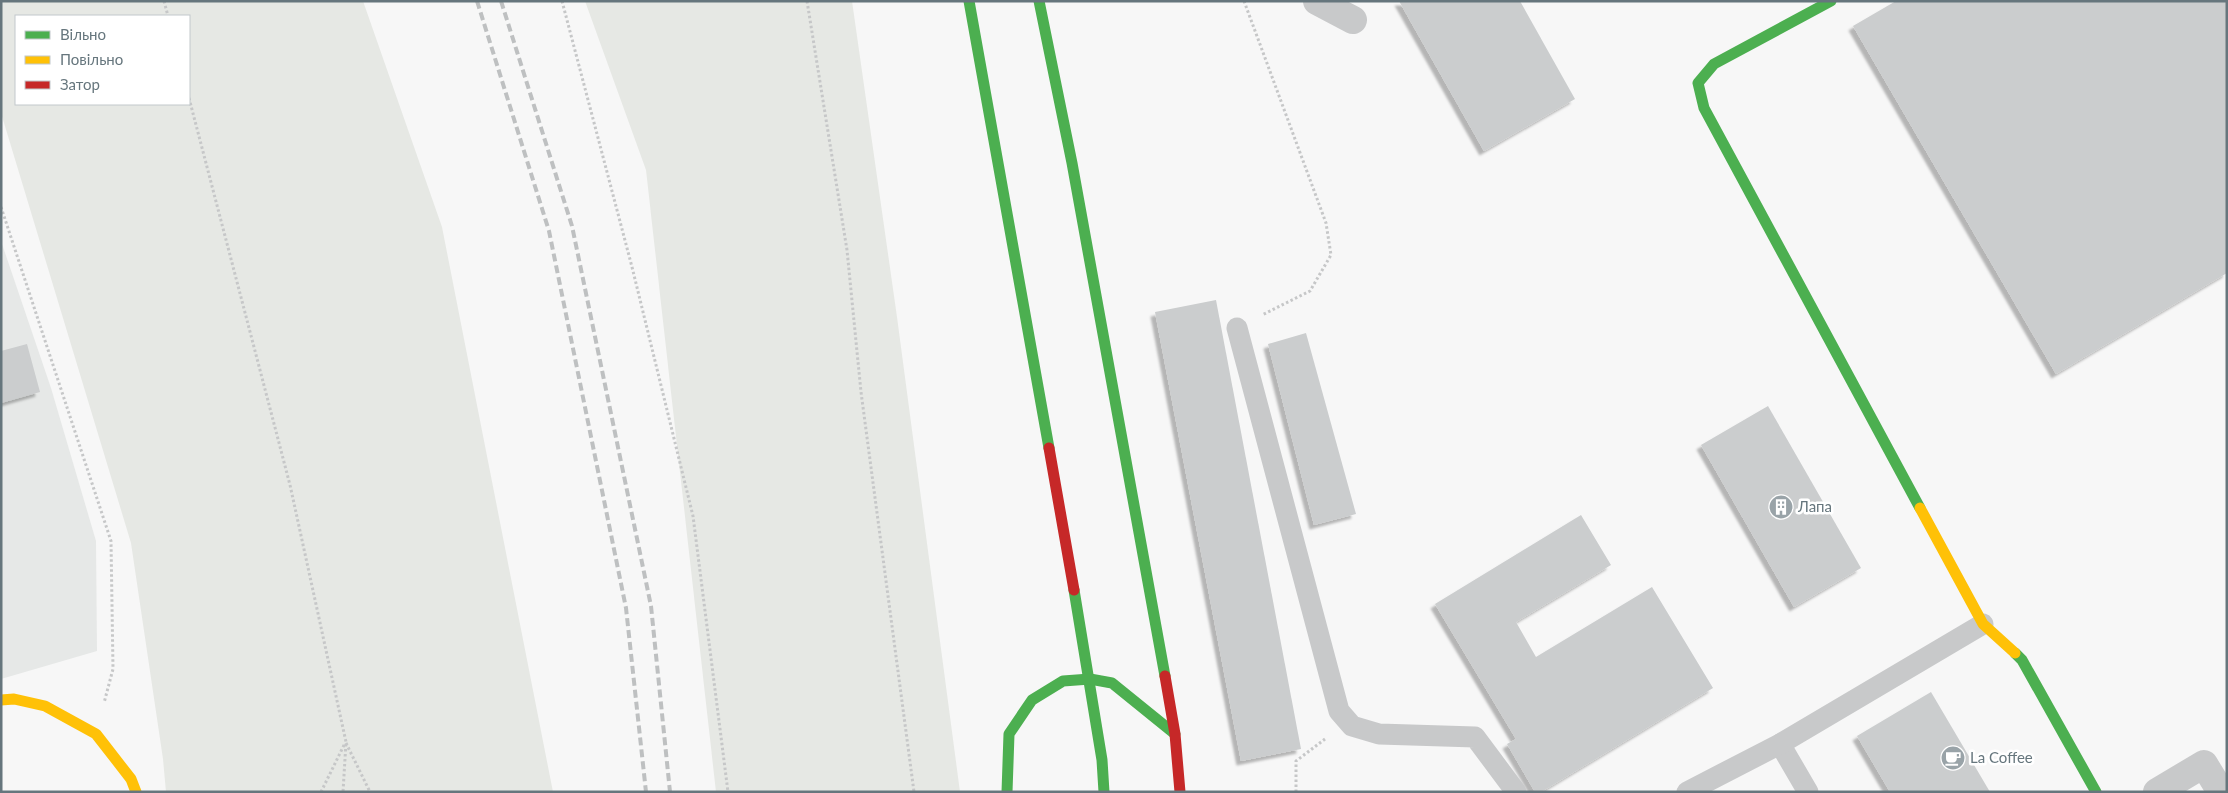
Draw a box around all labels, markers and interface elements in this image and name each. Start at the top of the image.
legend [15,15,190,105]
text: Вільно [60,25,106,43]
text: Повільно [60,50,123,68]
text: Затор [60,75,100,93]
building icon: Лапа [1768,494,1794,520]
place label: Лапа [1797,497,1832,515]
cafe icon: La Coffee [1940,745,1966,771]
place label: La Coffee [1970,748,2033,766]

